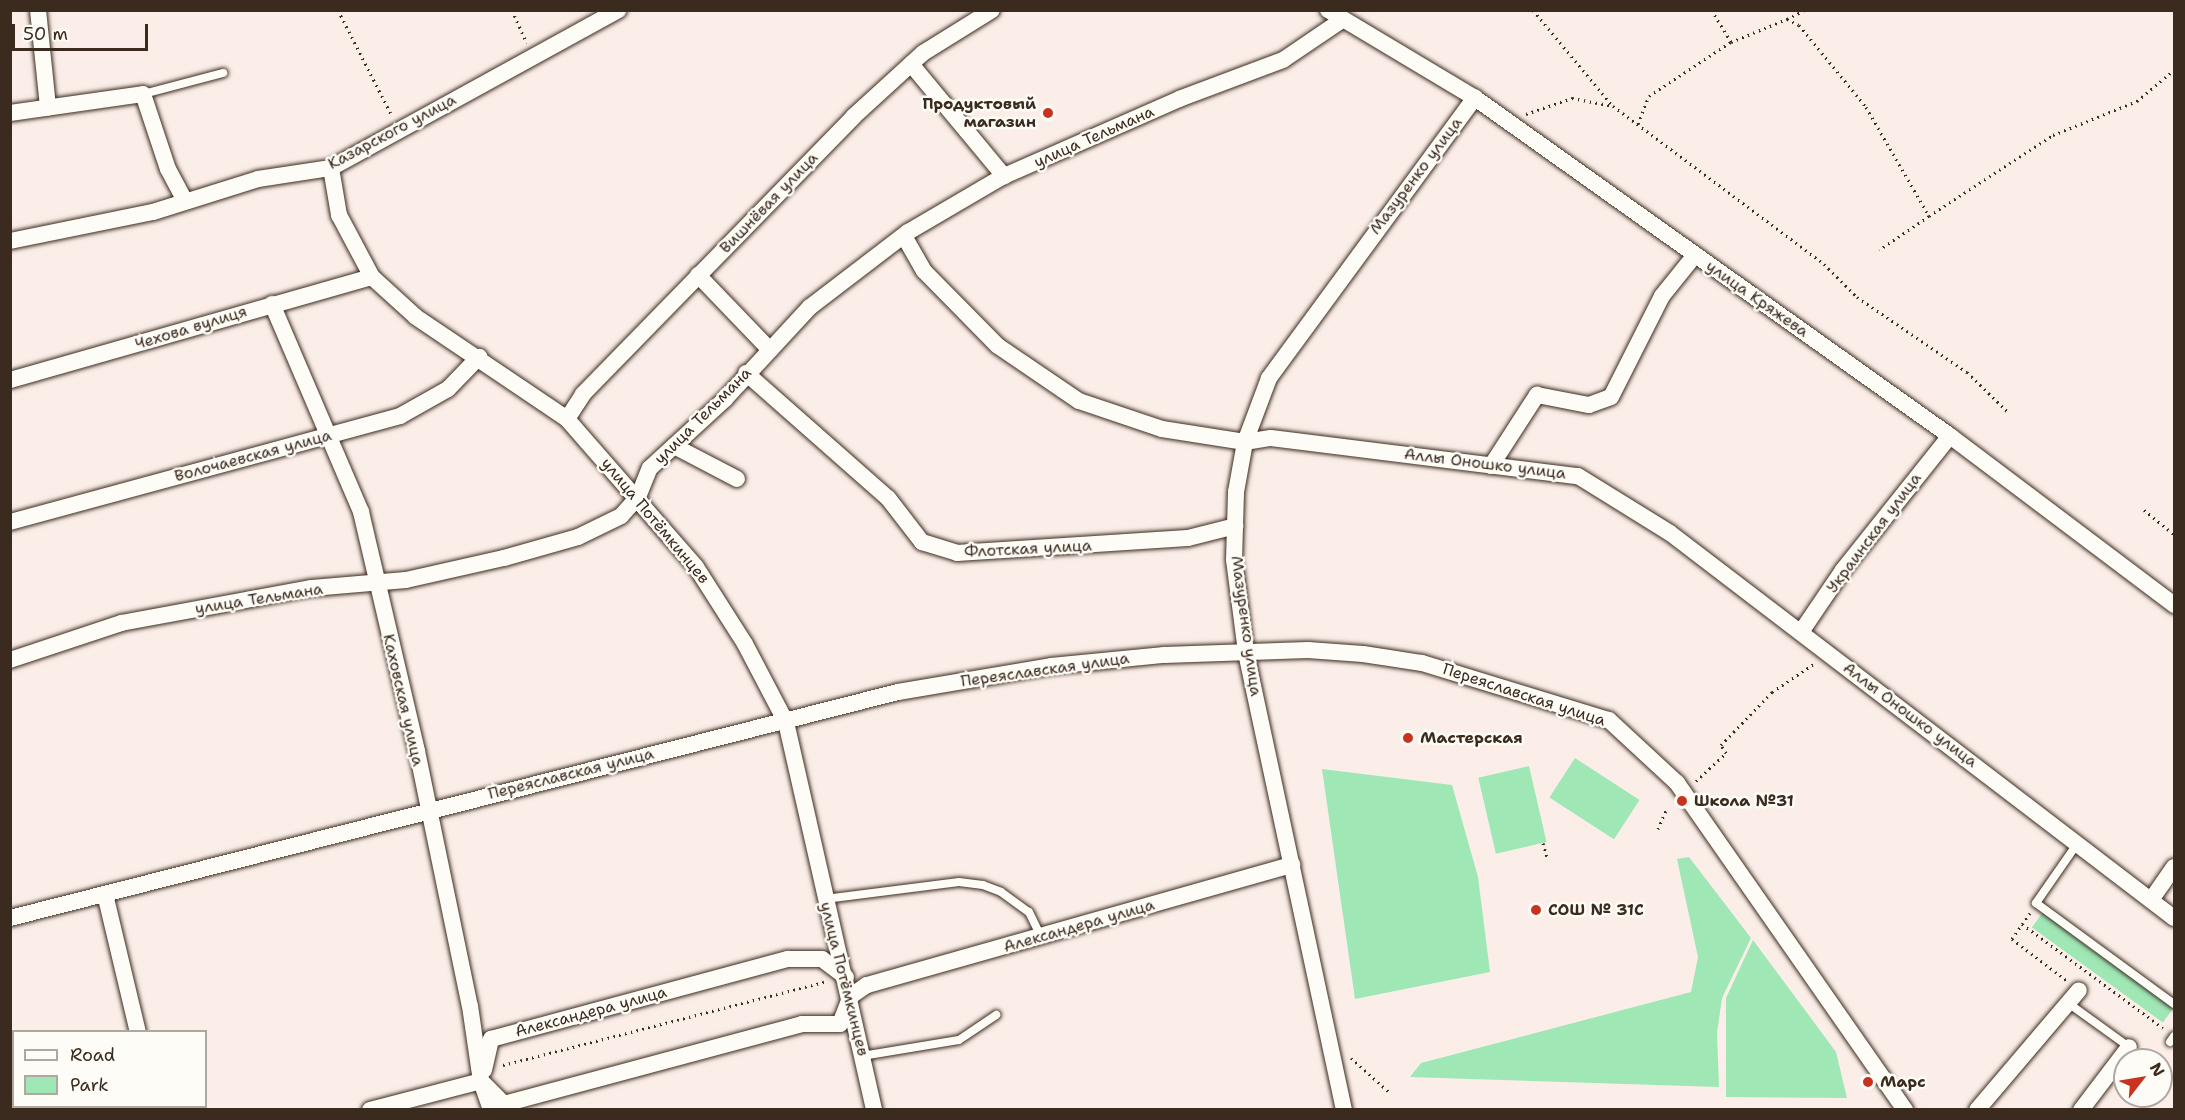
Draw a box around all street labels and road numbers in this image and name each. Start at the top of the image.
street label: Казарского улица [325,90,459,174]
street label: улица Тельмана [1031,102,1157,172]
street label: Мазуренко улица [1366,114,1466,238]
street label: Вишнёвая улица [716,148,822,258]
street label: улица Кряжева [1702,257,1812,341]
street label: Чехова вулиця [133,302,249,354]
street label: улица Тельмана [650,363,756,469]
street label: Волочаевская улица [172,426,334,486]
street label: Аллы Оношко улица [1403,445,1567,483]
street label: улица Потёмкинцев [597,454,713,588]
street label: Украинская улица [1823,469,1925,597]
street label: Флотская улица [964,536,1092,562]
street label: Мазуренко улица [1227,555,1265,697]
street label: улица Тельмана [194,579,324,619]
street label: Каховская улица [378,632,428,768]
street label: Переяславская улица [959,649,1131,691]
street label: Аллы Оношко улица [1839,658,1981,772]
street label: Переяславская улица [1440,660,1608,730]
street label: Переяславская улица [486,744,656,804]
street label: Александера улица [1001,895,1157,957]
street label: улица Потёмкинцев [816,900,872,1058]
street label: Александера улица [513,983,669,1041]

